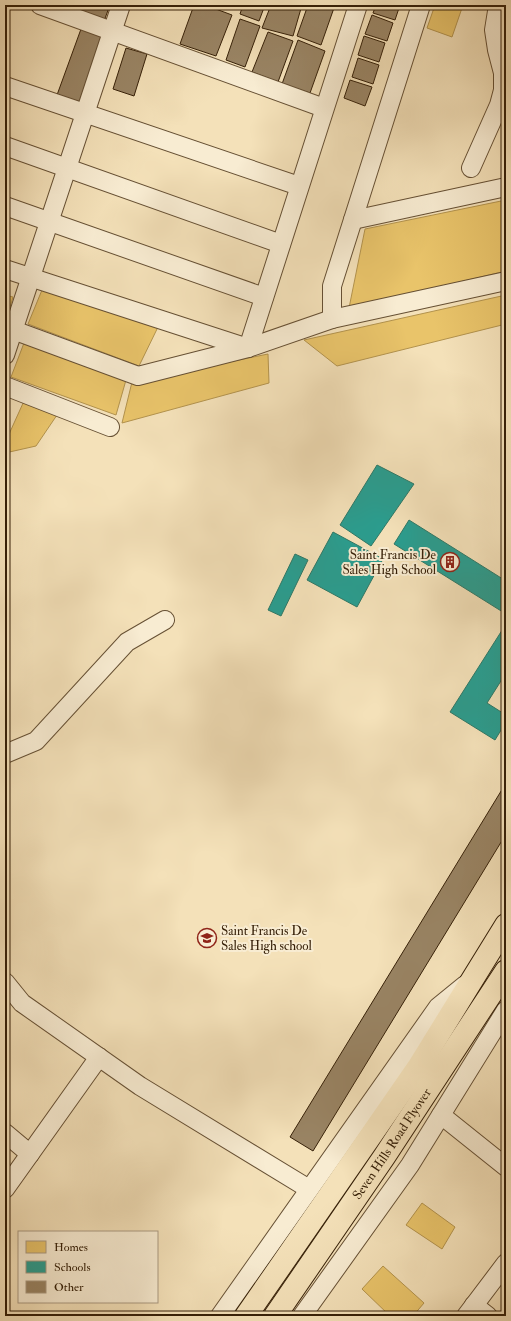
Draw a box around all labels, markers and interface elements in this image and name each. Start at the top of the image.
place label: Saint Francis De Sales High School [342,547,437,578]
building icon: Saint Francis De Sales High School [439,551,461,573]
place label: Saint Francis De Sales High school [221,923,313,954]
school or university icon: Saint Francis De Sales High school [196,927,218,949]
street label: Seven Hills Road Flyover [349,1085,435,1203]
legend [18,1231,158,1303]
text: Homes [54,1240,88,1255]
text: Schools [54,1260,91,1275]
text: Other [54,1280,84,1295]

